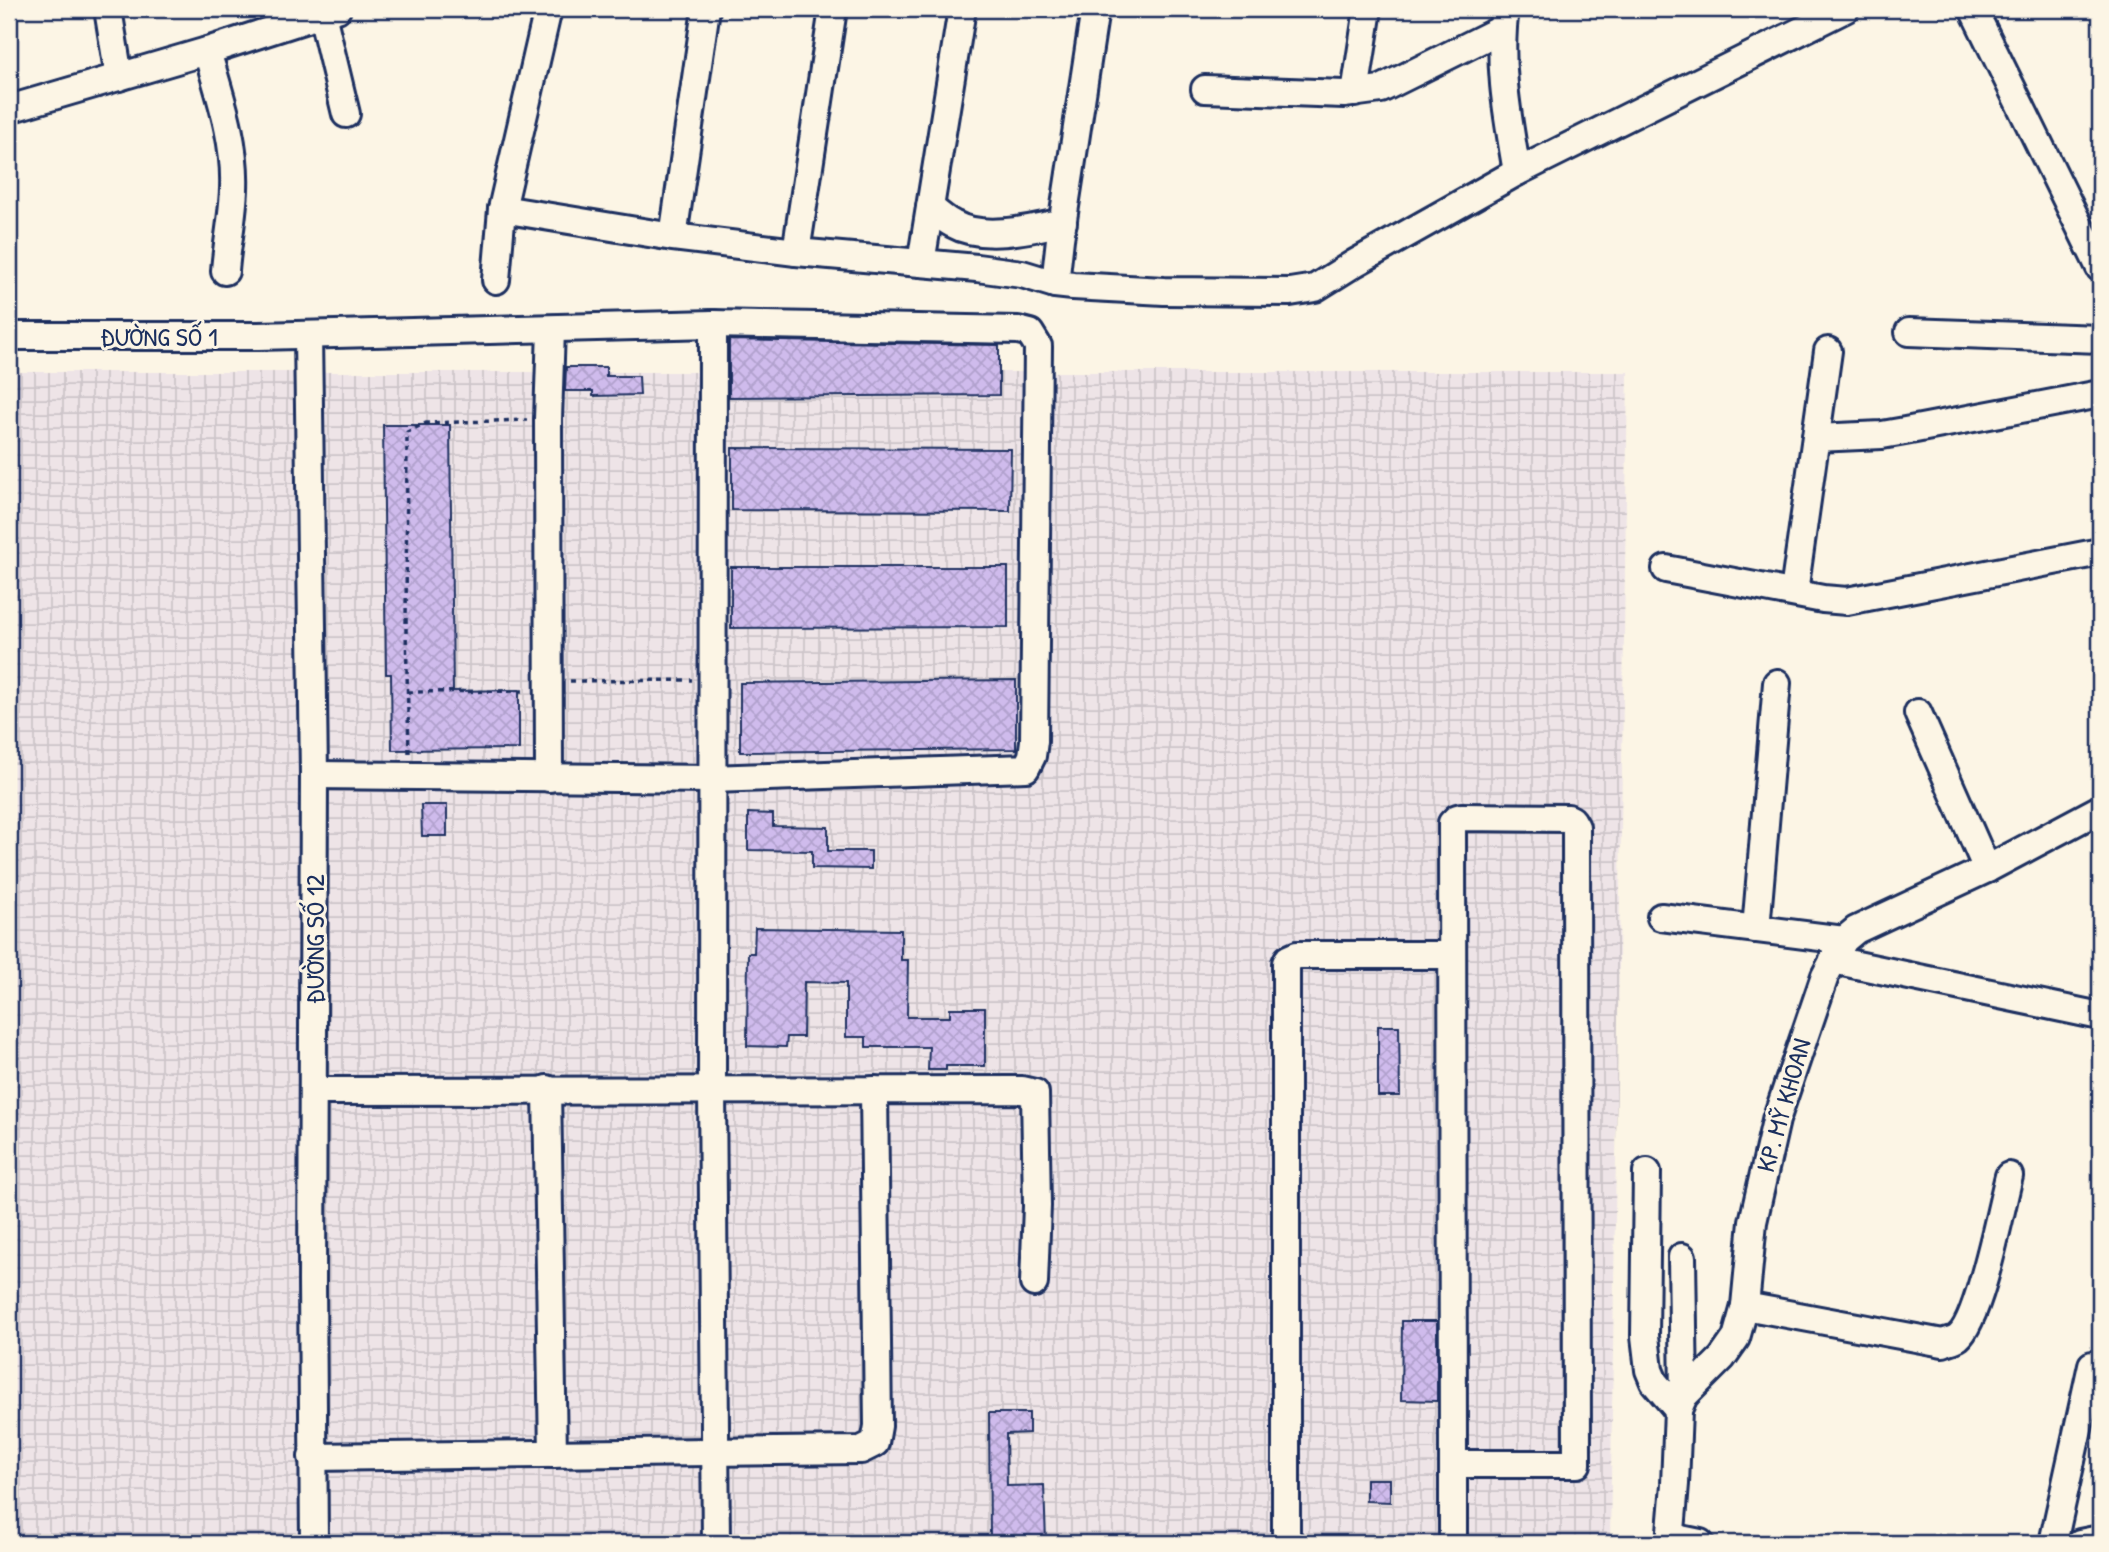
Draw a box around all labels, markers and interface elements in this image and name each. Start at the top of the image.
street label: ĐƯỜNG SỐ 1 [100,319,218,354]
street label: ĐƯỜNG SỐ 12 [297,874,332,1004]
street label: KP. MỸ KHOAN [1747,1034,1819,1176]

